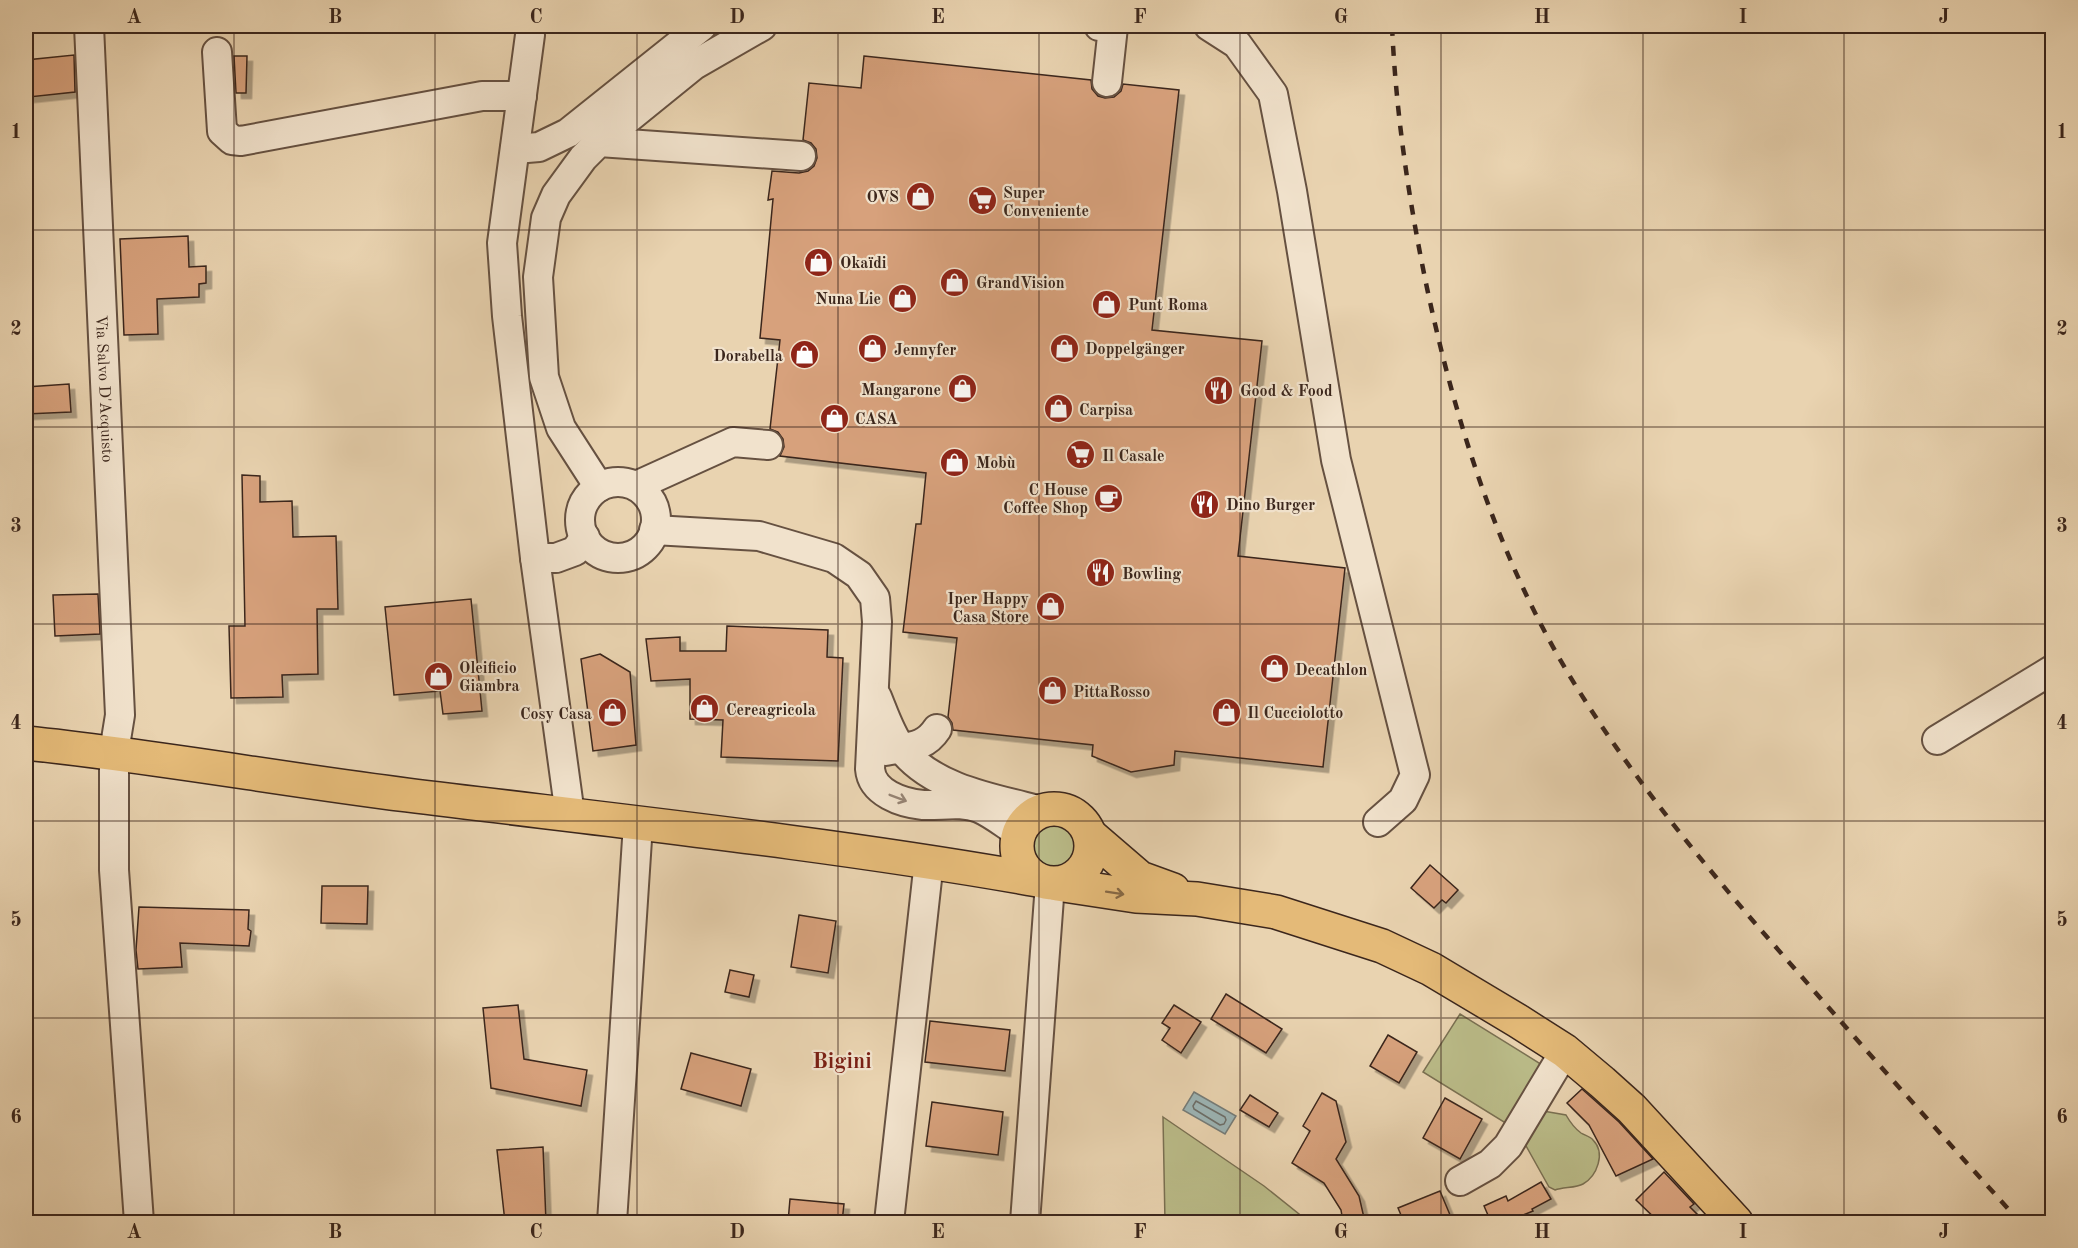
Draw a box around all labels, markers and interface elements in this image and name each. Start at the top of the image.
text: A [126,8,142,28]
text: B [328,8,342,28]
text: C [529,8,543,28]
text: D [729,8,745,28]
text: E [931,8,945,28]
text: F [1133,8,1147,28]
text: G [1334,8,1348,28]
text: H [1534,8,1550,28]
text: I [1739,8,1747,28]
text: J [1939,8,1950,28]
text: 1 [10,123,22,143]
text: 1 [2056,123,2068,143]
shop icon: OVS [904,180,936,212]
supermarket icon: Super Conveniente [966,185,998,217]
place label: Super Conveniente [1003,186,1089,220]
place label: OVS [867,190,899,206]
shop icon: Okaïdi [803,246,835,278]
place label: Okaïdi [840,256,887,272]
shop icon: GrandVision [939,266,971,298]
place label: GrandVision [976,276,1065,292]
shop icon: Nuna Lie [886,282,918,314]
shop icon: Punt Roma [1091,288,1123,320]
place label: Nuna Lie [815,292,881,308]
place label: Punt Roma [1128,298,1208,314]
street label: Via Salvo D'Acquisto [92,315,115,463]
text: 2 [10,320,22,340]
text: 2 [2056,320,2068,340]
shop icon: Doppelgänger [1048,332,1080,364]
shop icon: Jennyfer [857,333,889,365]
shop icon: Dorabella [788,339,820,371]
place label: Doppelgänger [1085,342,1185,358]
place label: Jennyfer [894,343,957,359]
place label: Dorabella [713,349,783,365]
shop icon: Mangarone [946,373,978,405]
restaurant icon: Good & Food [1203,374,1235,406]
place label: Mangarone [861,383,941,399]
place label: Good & Food [1240,384,1333,400]
shop icon: Carpisa [1042,393,1074,425]
shop icon: CASA [818,402,850,434]
place label: Carpisa [1079,403,1133,419]
place label: CASA [855,412,898,428]
supermarket icon: Il Casale [1065,439,1097,471]
shop icon: Mobù [939,446,971,478]
place label: Il Casale [1102,449,1165,465]
place label: Mobù [976,456,1016,472]
cafe icon: C House Coffee Shop [1093,482,1125,514]
place label: C House Coffee Shop [1003,483,1088,517]
restaurant icon: Dino Burger [1189,488,1221,520]
place label: Dino Burger [1226,498,1315,514]
text: 3 [10,517,22,537]
text: 3 [2056,517,2068,537]
restaurant icon: Bowling [1085,557,1117,589]
place label: Bowling [1122,567,1181,583]
shop icon: Iper Happy Casa Store [1034,591,1066,623]
place label: Iper Happy Casa Store [947,592,1029,626]
shop icon: Decathlon [1258,653,1290,685]
shop icon: Oleificio Giambra [422,660,454,692]
place label: Oleificio Giambra [459,661,520,695]
place label: Decathlon [1295,663,1368,679]
shop icon: PittaRosso [1036,675,1068,707]
place label: PittaRosso [1073,685,1150,701]
shop icon: Cereagricola [689,693,721,725]
shop icon: Il Cucciolotto [1210,696,1242,728]
shop icon: Cosy Casa [597,697,629,729]
place label: Cereagricola [726,703,816,719]
place label: Il Cucciolotto [1247,706,1343,722]
place label: Cosy Casa [520,707,592,723]
text: 4 [10,714,22,734]
text: 4 [2056,714,2068,734]
one-way arrow [888,793,907,804]
one-way arrow [1104,887,1124,898]
text: 5 [10,910,22,931]
text: 5 [2056,910,2068,931]
district label: Bigini [812,1051,872,1073]
text: 6 [10,1108,22,1128]
text: 6 [2056,1108,2068,1128]
text: A [126,1223,142,1243]
text: B [328,1223,342,1243]
text: C [529,1223,543,1243]
text: D [729,1223,745,1243]
text: E [931,1223,945,1243]
text: F [1133,1223,1147,1243]
text: G [1334,1223,1348,1243]
text: H [1534,1223,1550,1243]
text: I [1739,1223,1747,1243]
text: J [1939,1223,1950,1243]

